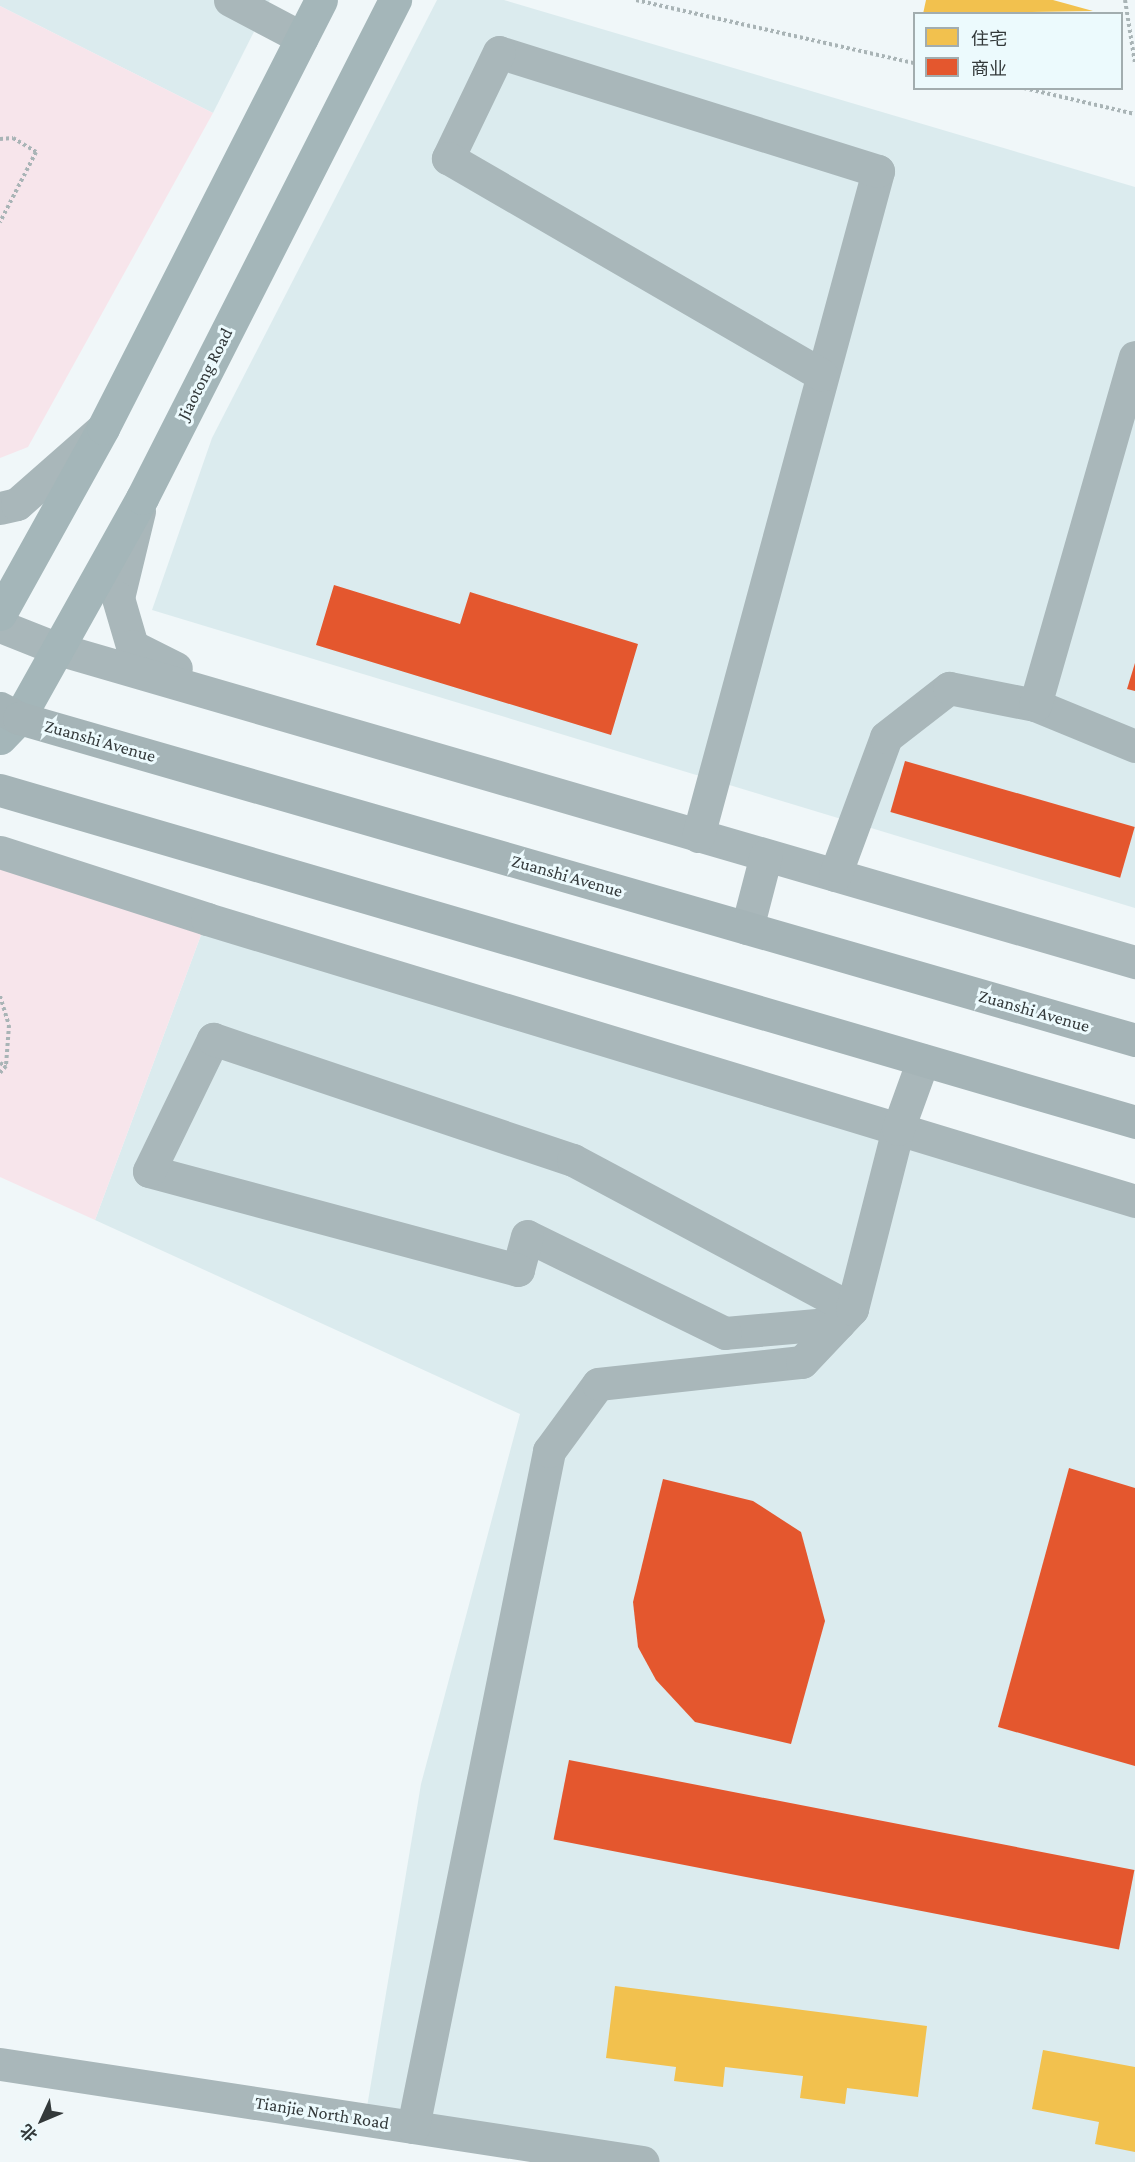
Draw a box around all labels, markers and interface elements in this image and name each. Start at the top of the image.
legend [913,12,1123,90]
text: 住宅 [971,29,1007,49]
text: 商业 [971,59,1007,79]
street label: Jiaotong Road [173,324,237,424]
street label: Zuanshi Avenue [42,715,158,767]
street label: Zuanshi Avenue [509,850,625,902]
street label: Zuanshi Avenue [976,985,1092,1037]
north arrow [12,2090,72,2150]
street label: Tianjie North Road [253,2092,391,2134]
text: 北 [17,2121,40,2145]

